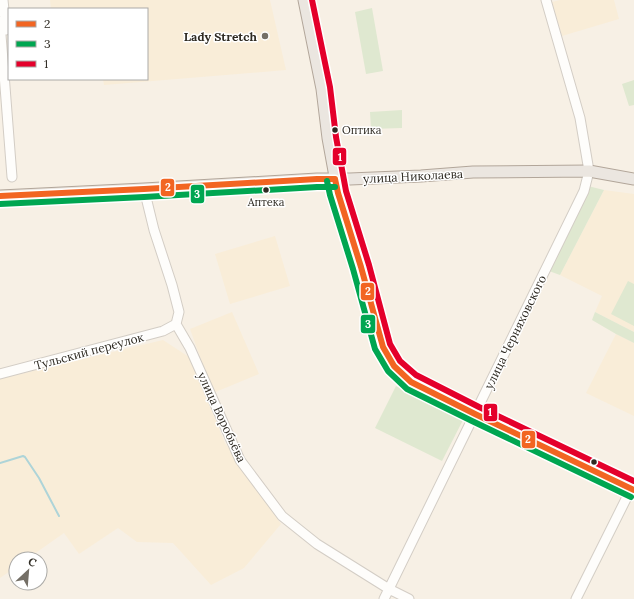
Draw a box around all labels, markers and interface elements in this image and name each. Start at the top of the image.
legend [8,8,148,80]
text: 2 [44,16,50,31]
place label: Lady Stretch [184,29,258,44]
marker: Lady Stretch [260,31,270,41]
text: 3 [44,36,51,51]
text: 1 [44,56,48,71]
place label: Оптика [342,123,382,137]
marker: Оптика [330,125,340,135]
line badge: 1 [332,147,347,166]
text: 1 [338,150,343,164]
street label: улица Николаева [363,166,463,186]
line badge: 2 [160,178,175,197]
text: 2 [165,180,171,194]
line badge: 3 [190,184,205,204]
marker: Аптека [261,185,271,195]
text: 3 [194,187,200,201]
place label: Аптека [247,195,285,209]
street label: улица Черняховского [481,272,549,392]
line badge: 2 [360,282,375,301]
text: 2 [365,284,371,298]
line badge: 3 [360,314,376,334]
text: 3 [365,317,371,331]
street label: Тульский переулок [33,329,146,373]
street label: улица Воробьёва [195,369,249,465]
line badge: 1 [483,403,498,422]
text: 1 [488,405,493,419]
line badge: 2 [521,430,536,449]
text: 2 [525,432,531,446]
unlabelled marker [589,457,599,467]
north arrow [8,551,48,591]
text: С [26,554,39,570]

